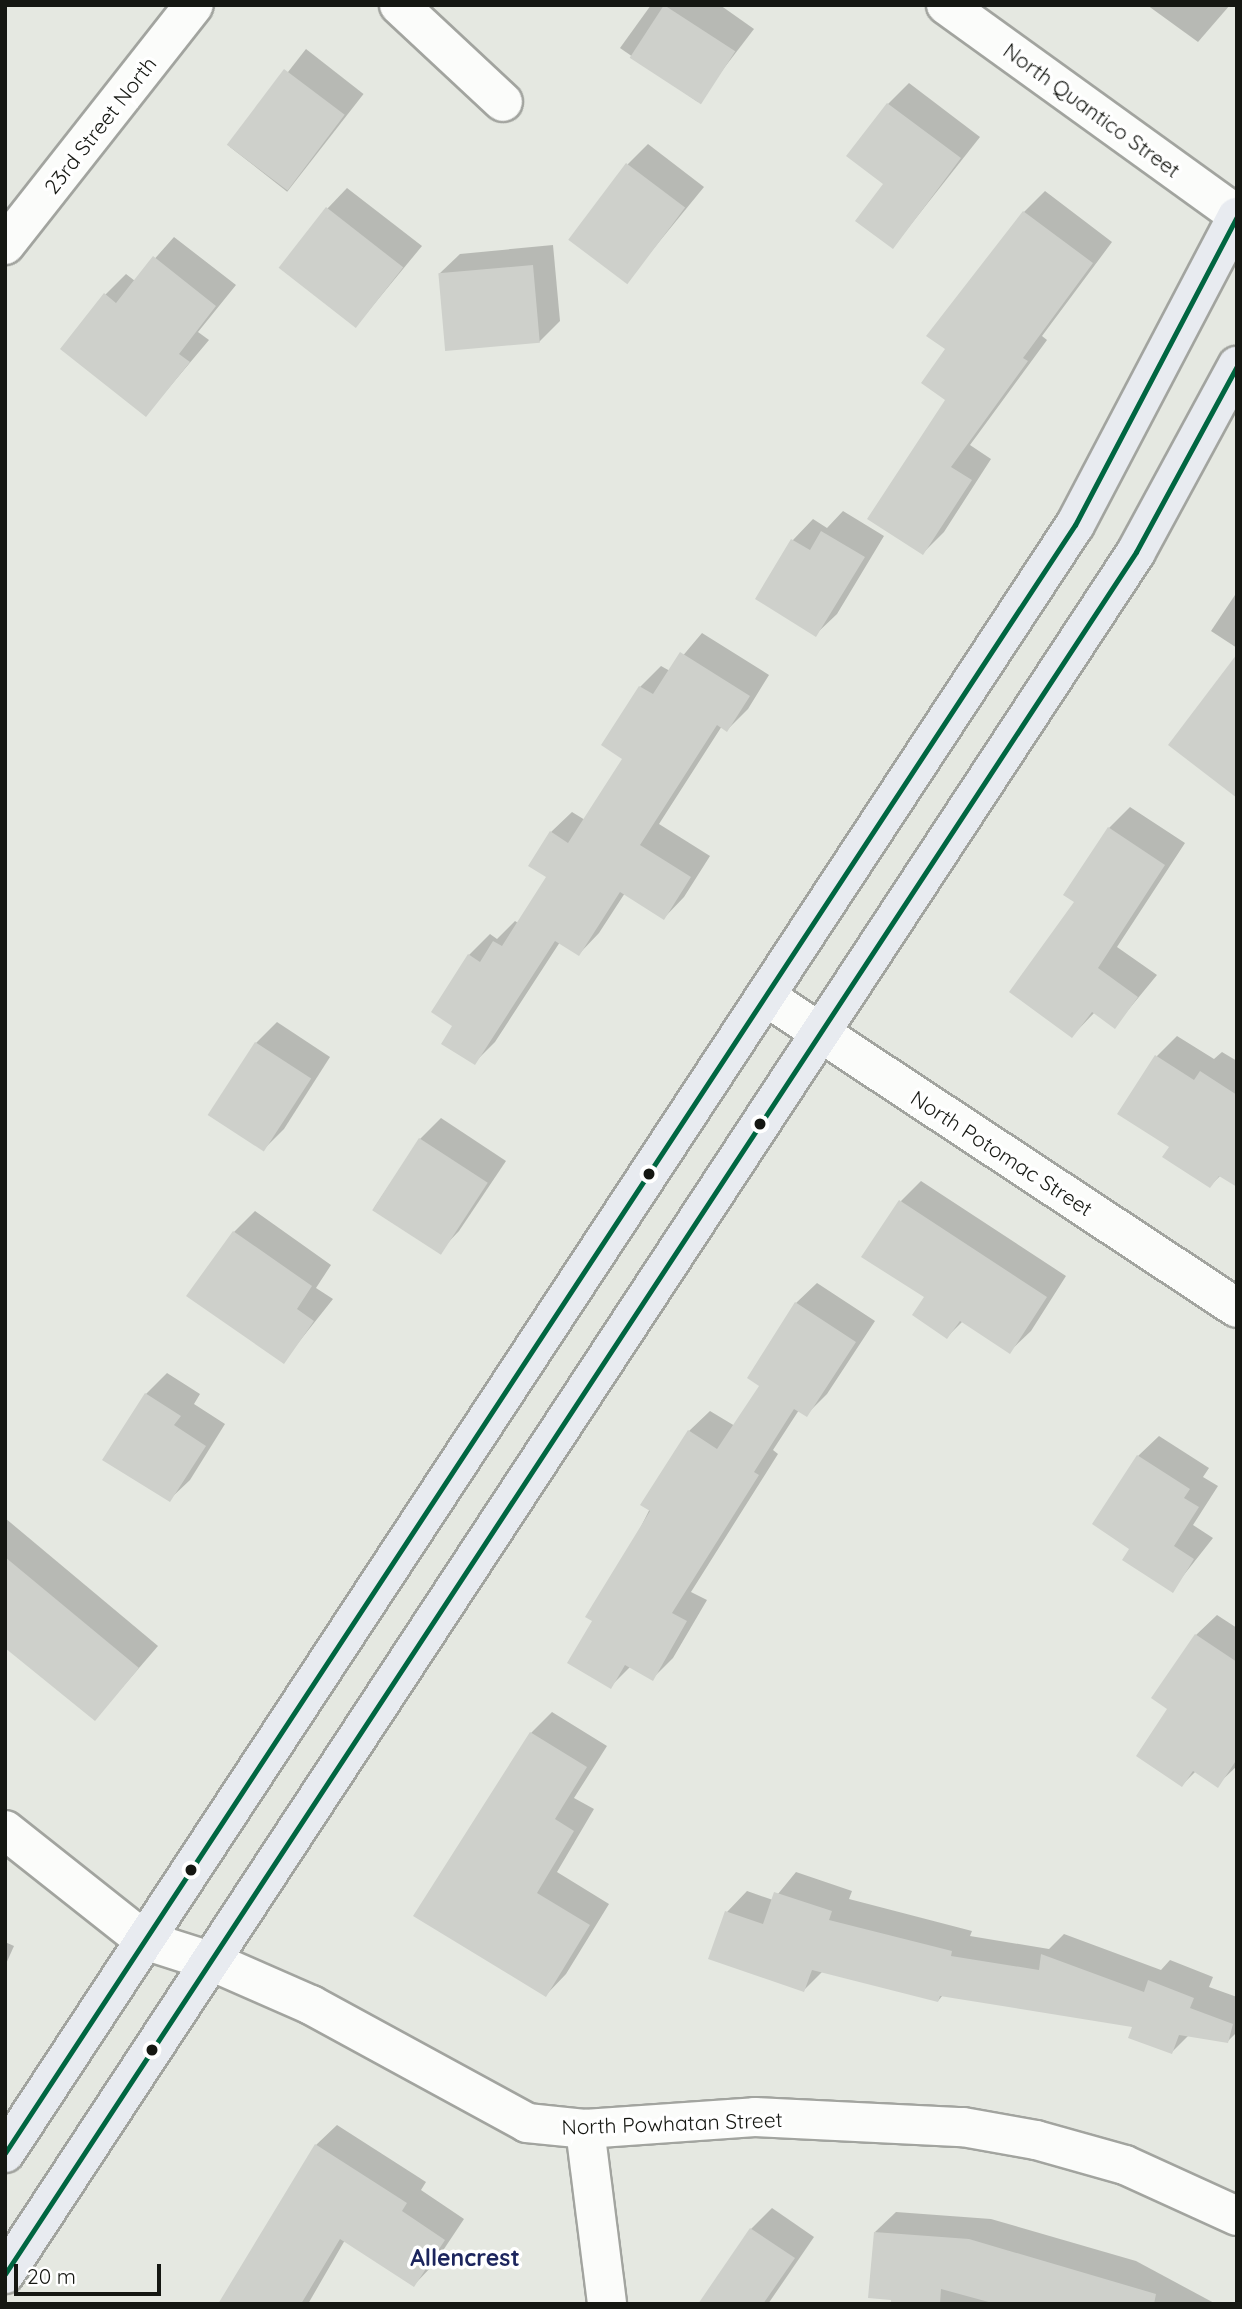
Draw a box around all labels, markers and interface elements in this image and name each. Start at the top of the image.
street label: North Quantico Street [999,37,1185,183]
street label: 23rd Street North [39,51,161,199]
street label: North Potomac Street [906,1085,1098,1221]
unlabelled marker [753,1117,767,1131]
unlabelled marker [642,1167,656,1181]
unlabelled marker [184,1863,198,1877]
unlabelled marker [145,2043,159,2057]
street label: North Powhatan Street [561,2107,783,2139]
district label: Allencrest [410,2244,520,2272]
scale bar [18,2250,164,2294]
text: 20 m [27,2263,76,2289]

